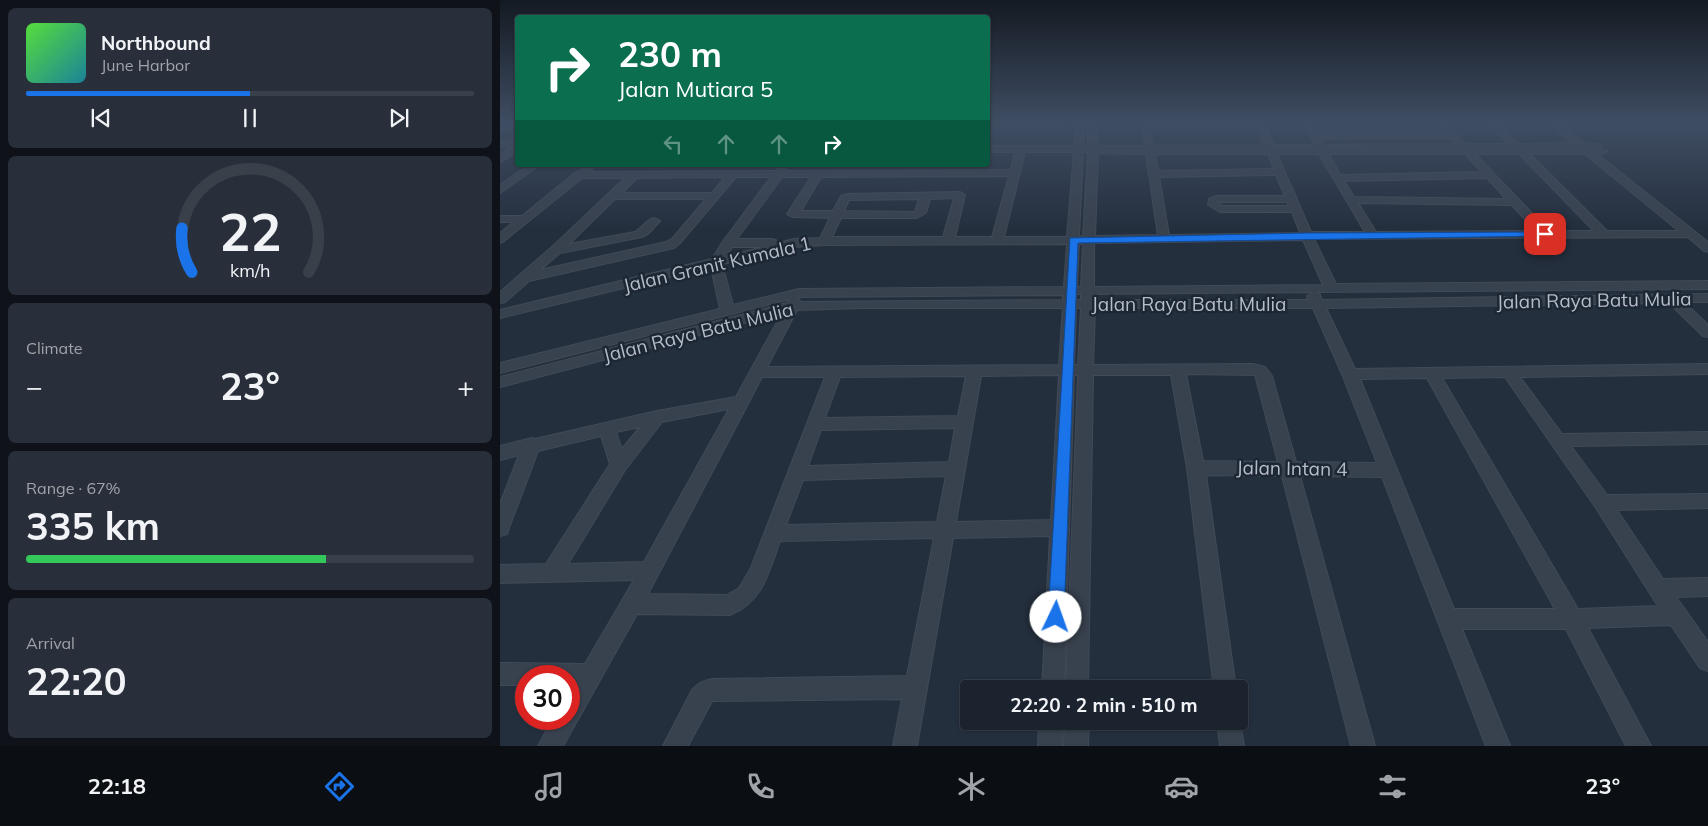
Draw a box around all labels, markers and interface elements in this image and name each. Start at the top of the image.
text: Northbound [101,31,211,55]
text: 230 m [618,32,722,76]
icon: right [535,35,600,100]
text: June Harbor [101,55,190,75]
text: Jalan Mutiara 5 [618,75,773,103]
icon: previous [87,104,115,132]
icon: pause [236,104,264,132]
icon: next [385,104,413,132]
icon: left [659,130,687,158]
icon: ahead [712,130,740,158]
icon: ahead [765,130,793,158]
icon: right [818,130,846,158]
text: 22 [219,199,281,264]
pin [1524,213,1566,255]
icon: arrive [1531,220,1559,248]
street label: Jalan Granit Kumala 1 [621,231,813,297]
text: km/h [230,259,270,281]
street label: Jalan Raya Batu Mulia [1496,286,1692,314]
street label: Jalan Raya Batu Mulia [1092,292,1286,316]
street label: Jalan Raya Batu Mulia [601,297,795,367]
text: Climate [26,338,82,358]
text: 23° [220,362,280,410]
text: − [26,369,43,404]
text: + [457,369,474,404]
street label: Jalan Intan 4 [1236,455,1348,481]
text: Range · 67% [26,478,121,498]
text: 335 km [26,502,160,550]
position arrow [1029,590,1081,642]
text: Arrival [26,633,75,653]
text: 22:20 [26,657,127,705]
speed limit sign: 30 [515,665,580,730]
text: 22:20 · 2 min · 510 m [1010,693,1198,717]
icon: directions [322,769,357,804]
icon: music [532,769,567,804]
icon: phone [743,769,778,804]
icon: climate [954,769,989,804]
icon: car [1164,769,1199,804]
icon: filters [1375,769,1410,804]
text: 22:18 [88,772,146,800]
text: 23° [1585,772,1620,800]

